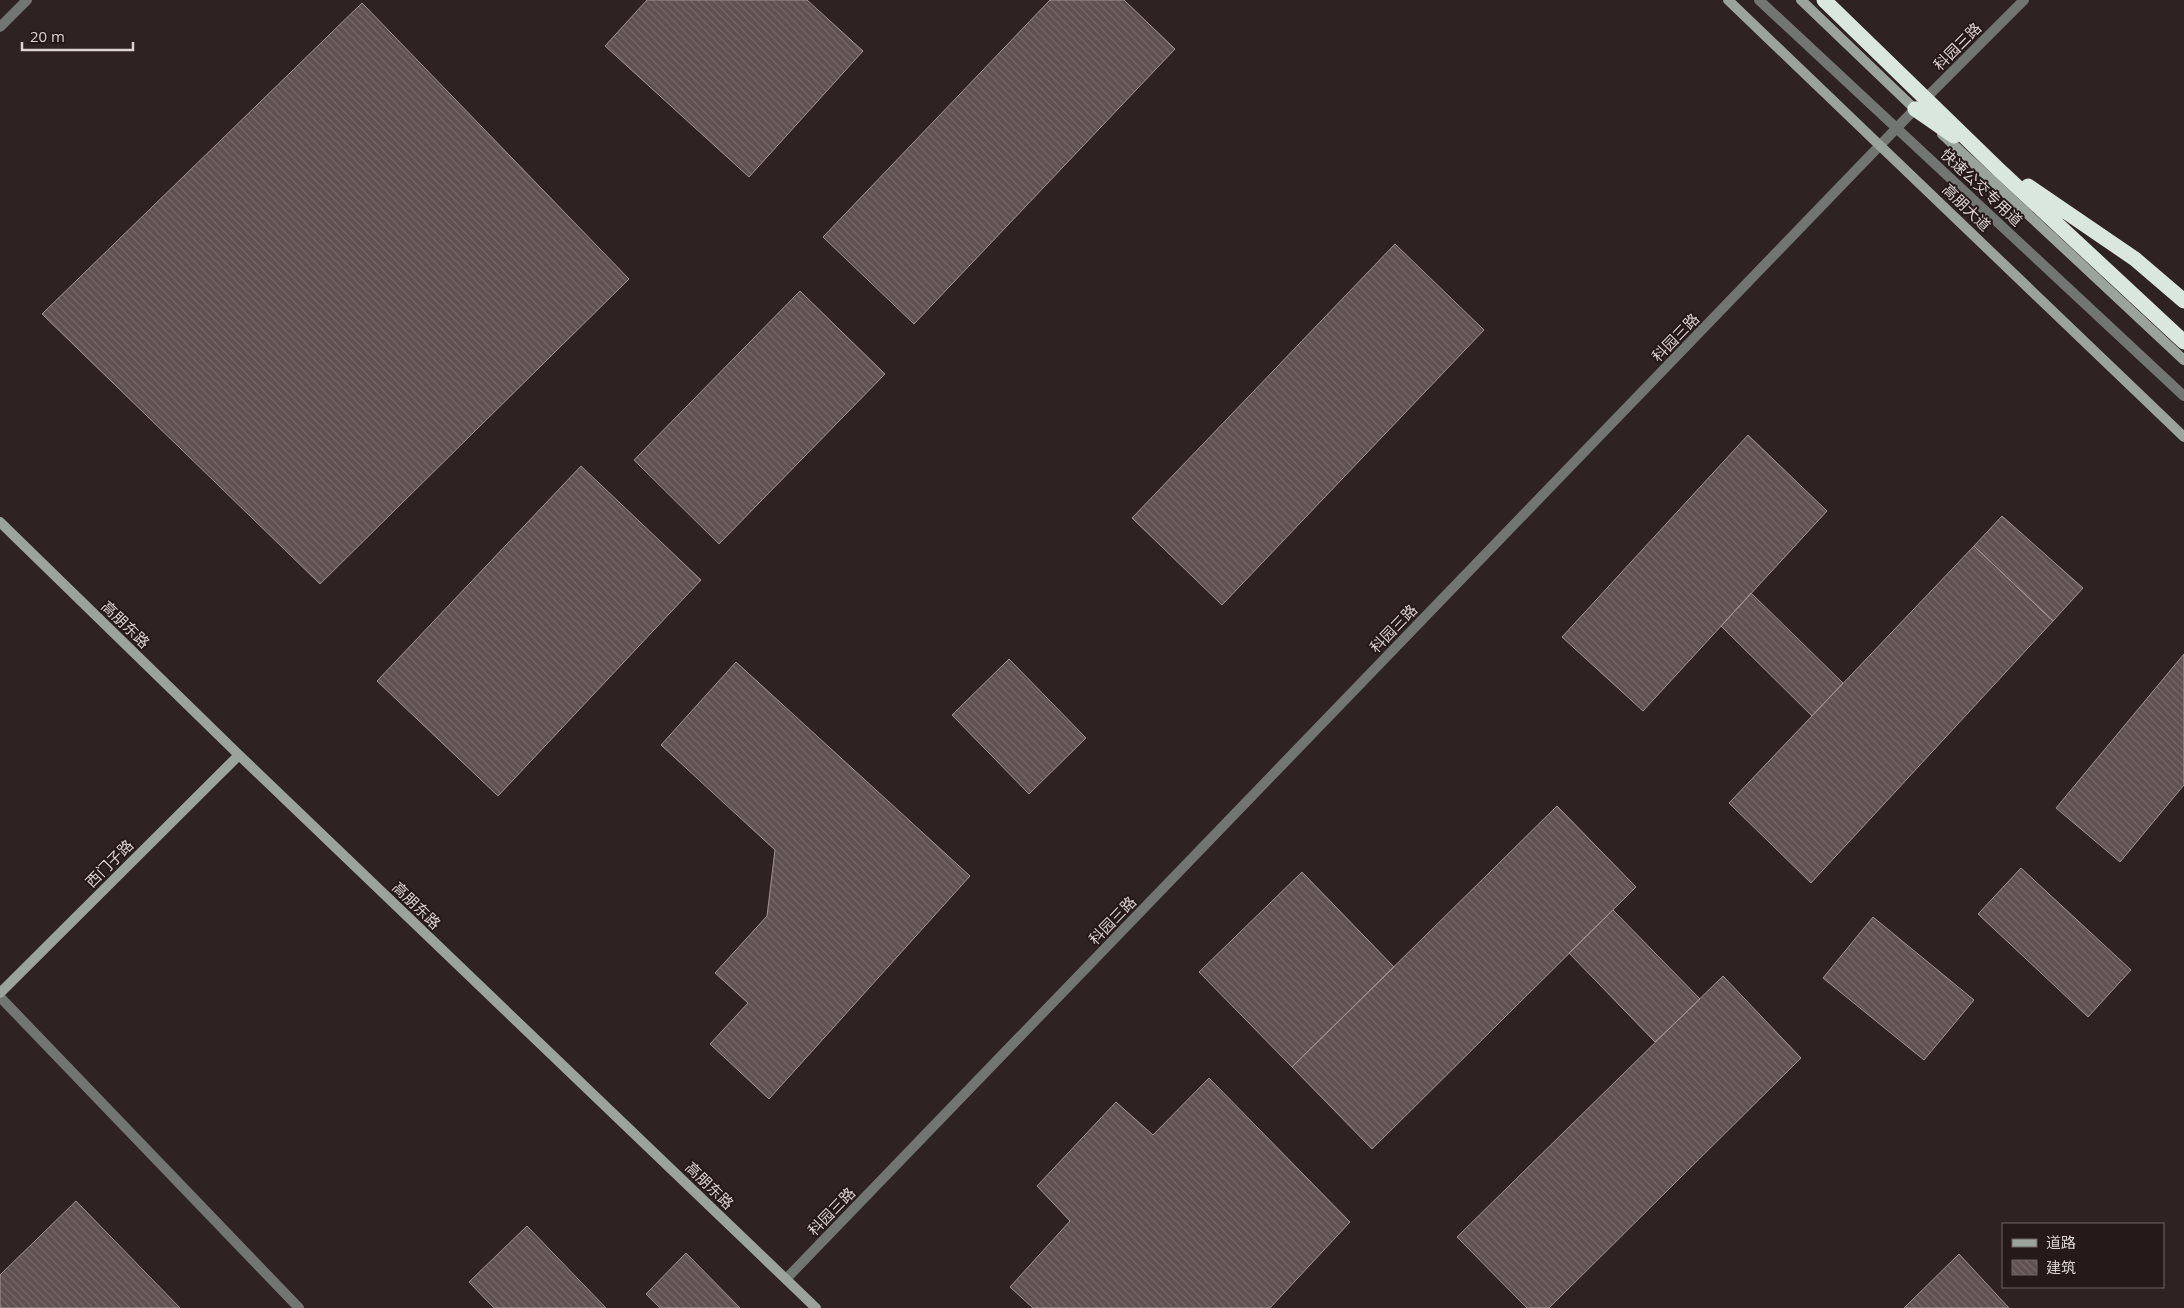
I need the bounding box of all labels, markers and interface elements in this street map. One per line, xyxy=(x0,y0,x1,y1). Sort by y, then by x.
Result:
street label: 科园三路 xyxy=(1929,18,1985,74)
scale bar xyxy=(22,20,134,52)
text: 20 m xyxy=(30,26,65,46)
street label: 快速公交专用道 xyxy=(1937,144,2027,230)
street label: 高朋大道 xyxy=(1938,179,1996,235)
street label: 科园三路 xyxy=(1647,308,1703,366)
street label: 高朋东路 xyxy=(97,596,155,652)
street label: 科园三路 xyxy=(1365,599,1421,657)
street label: 西门子路 xyxy=(81,835,137,891)
street label: 高朋东路 xyxy=(388,877,446,933)
street label: 科园三路 xyxy=(1084,891,1140,949)
street label: 高朋东路 xyxy=(681,1157,739,1213)
street label: 科园三路 xyxy=(803,1182,859,1240)
legend xyxy=(2002,1223,2164,1288)
text: 道路 xyxy=(2046,1232,2076,1252)
text: 建筑 xyxy=(2046,1257,2076,1277)

